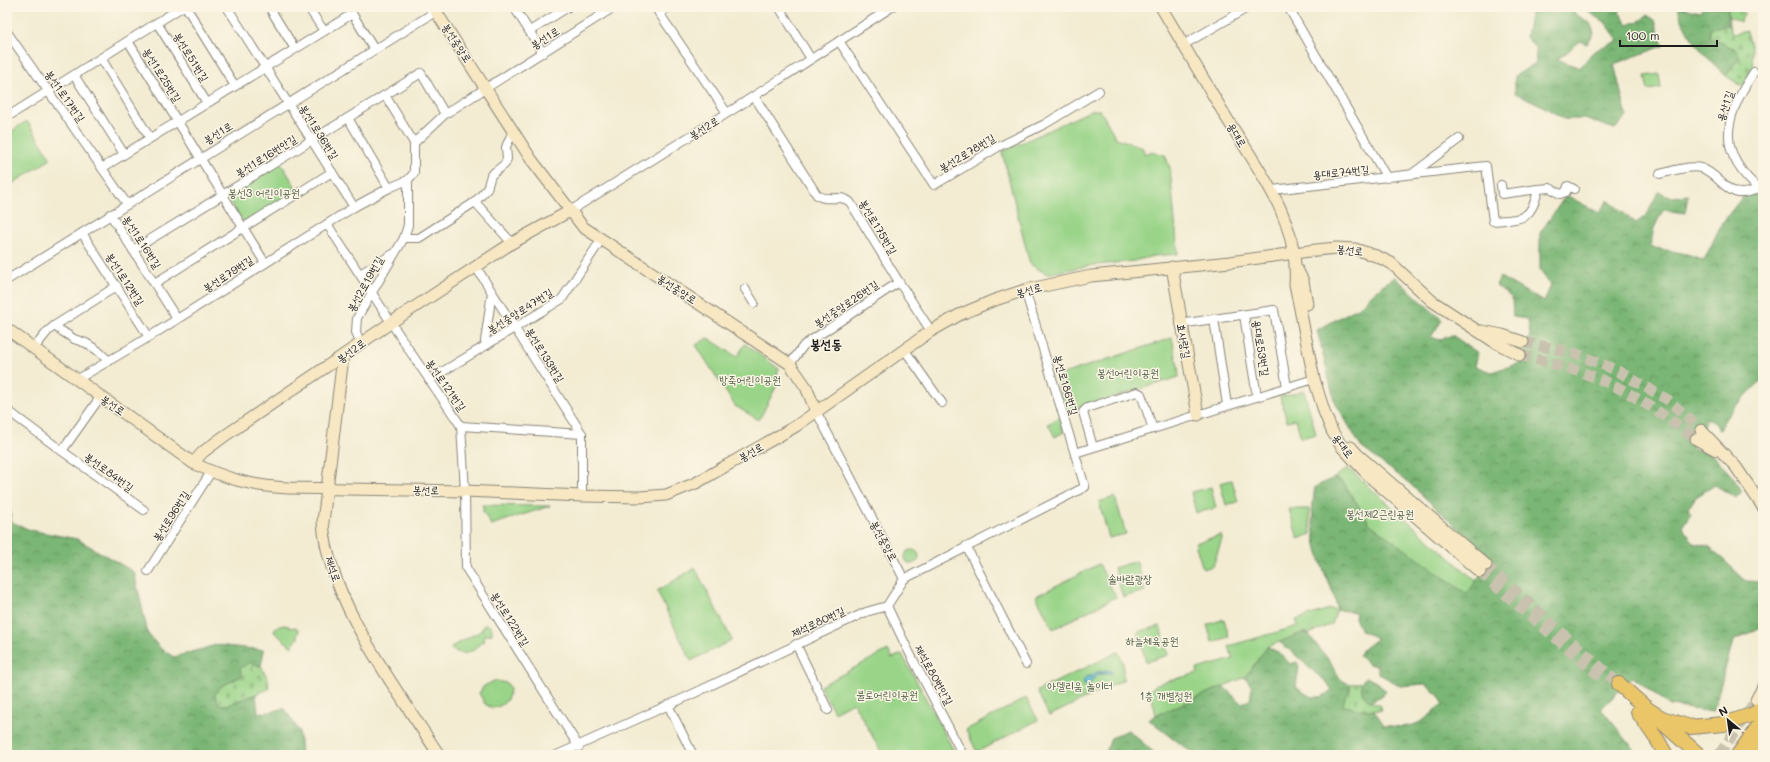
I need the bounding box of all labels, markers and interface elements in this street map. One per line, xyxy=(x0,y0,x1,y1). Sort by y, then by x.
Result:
street label: 봉선중앙로 xyxy=(439,20,476,65)
scale bar xyxy=(1620,22,1717,48)
street label: 봉선1로 xyxy=(527,23,562,52)
text: 100 m xyxy=(1626,27,1660,43)
street label: 봉선로51번길 xyxy=(170,29,213,84)
street label: 봉선1로25번길 xyxy=(140,45,185,105)
street label: 봉선1로17번길 xyxy=(42,67,89,125)
street label: 용산1길 xyxy=(1712,88,1737,123)
street label: 봉선1로36번길 xyxy=(297,101,342,162)
street label: 봉선2로 xyxy=(686,112,722,143)
street label: 봉선1로 xyxy=(200,118,235,147)
street label: 용대로 xyxy=(1224,119,1251,150)
street label: 봉선2로78번길 xyxy=(936,130,998,175)
street label: 봉선1로16번안길 xyxy=(232,131,299,180)
street label: 용대로74번길 xyxy=(1312,161,1370,182)
park label: 봉선3 어린이공원 xyxy=(228,185,300,200)
street label: 봉선로175번길 xyxy=(856,196,901,257)
street label: 봉선1로16번길 xyxy=(120,212,165,271)
street label: 봉선로 xyxy=(1336,241,1364,258)
street label: 봉선1로12번길 xyxy=(103,249,148,308)
street label: 봉선로79번길 xyxy=(200,252,256,295)
street label: 봉선2로19번길 xyxy=(343,253,386,314)
street label: 봉선중앙로 xyxy=(655,270,700,307)
street label: 봉선중앙로26번길 xyxy=(811,276,881,331)
street label: 봉선로 xyxy=(1014,279,1044,300)
street label: 봉선중앙로47번길 xyxy=(484,284,555,337)
street label: 용대로53번길 xyxy=(1250,319,1273,377)
street label: 효사랑길 xyxy=(1174,322,1195,360)
street label: 봉선로133번길 xyxy=(523,324,568,385)
street label: 봉선2로 xyxy=(333,335,368,366)
district label: 봉선동 xyxy=(810,335,842,352)
street label: 봉선로186번길 xyxy=(1051,353,1082,417)
street label: 봉선로121번길 xyxy=(423,356,470,414)
park label: 봉선어린이공원 xyxy=(1097,365,1159,380)
park label: 방죽어린이공원 xyxy=(719,372,781,387)
street label: 봉선로 xyxy=(98,391,129,418)
street label: 용대로 xyxy=(1329,431,1357,461)
street label: 봉선로 xyxy=(735,438,766,465)
street label: 봉선로84번길 xyxy=(82,449,137,495)
street label: 봉선로 xyxy=(413,482,440,497)
street label: 봉선로96번길 xyxy=(149,487,193,544)
park label: 봉선제2근린공원 xyxy=(1346,506,1414,521)
street label: 봉선중앙로 xyxy=(867,518,902,564)
street label: 제석로 xyxy=(322,554,345,584)
park label: 솔바람광장 xyxy=(1108,571,1152,586)
street label: 봉선로122번길 xyxy=(488,589,533,649)
street label: 제석로80번길 xyxy=(788,602,847,641)
park label: 하늘체육공원 xyxy=(1125,633,1179,648)
street label: 제석로80번안길 xyxy=(912,642,957,708)
park label: 아델리움 놀이터 xyxy=(1047,678,1113,693)
park label: 불로어린이공원 xyxy=(856,687,918,702)
park label: 1층 개별정원 xyxy=(1140,688,1192,703)
north arrow xyxy=(1708,700,1748,740)
text: N xyxy=(1716,702,1730,719)

